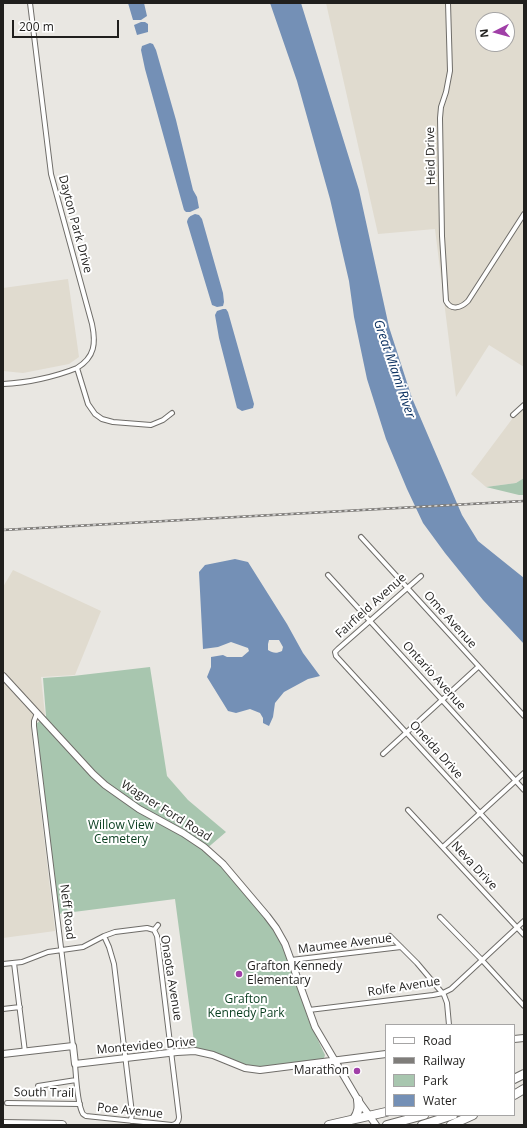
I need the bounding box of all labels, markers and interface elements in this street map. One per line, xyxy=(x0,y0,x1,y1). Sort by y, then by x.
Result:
scale bar xyxy=(14,12,121,38)
north arrow xyxy=(475,12,515,52)
text: 200 m xyxy=(19,18,54,35)
text: N xyxy=(476,28,491,38)
street label: Heid Drive xyxy=(423,127,439,185)
street label: Dayton Park Drive xyxy=(55,173,95,275)
water label: Great Miami River xyxy=(370,318,418,420)
street label: Fairfield Avenue xyxy=(333,571,409,641)
street label: Ome Avenue xyxy=(421,588,479,652)
street label: Ontario Avenue xyxy=(399,639,469,713)
street label: Oneida Drive xyxy=(406,718,466,782)
street label: Wagner Ford Road xyxy=(118,777,214,845)
park label: Willow View Cemetery xyxy=(88,819,154,847)
street label: Neva Drive xyxy=(448,839,500,893)
street label: Neff Road xyxy=(56,884,78,940)
street label: Maumee Avenue xyxy=(297,931,393,957)
street label: Onaota Avenue xyxy=(157,934,185,1022)
place label: Grafton Kennedy Elementary xyxy=(247,960,342,988)
marker: Grafton Kennedy Elementary xyxy=(234,969,244,979)
street label: Rolfe Avenue xyxy=(367,974,441,1000)
park label: Grafton Kennedy Park xyxy=(207,993,285,1021)
legend xyxy=(385,1024,515,1116)
text: Road xyxy=(423,1032,452,1049)
street label: Montevideo Drive xyxy=(96,1035,196,1057)
text: Railway xyxy=(423,1052,465,1069)
place label: Marathon xyxy=(294,1064,349,1078)
marker: Marathon xyxy=(352,1066,362,1076)
text: Park xyxy=(423,1072,448,1089)
street label: South Trail xyxy=(14,1085,74,1101)
text: Water xyxy=(423,1092,457,1109)
street label: Poe Avenue xyxy=(96,1100,164,1122)

